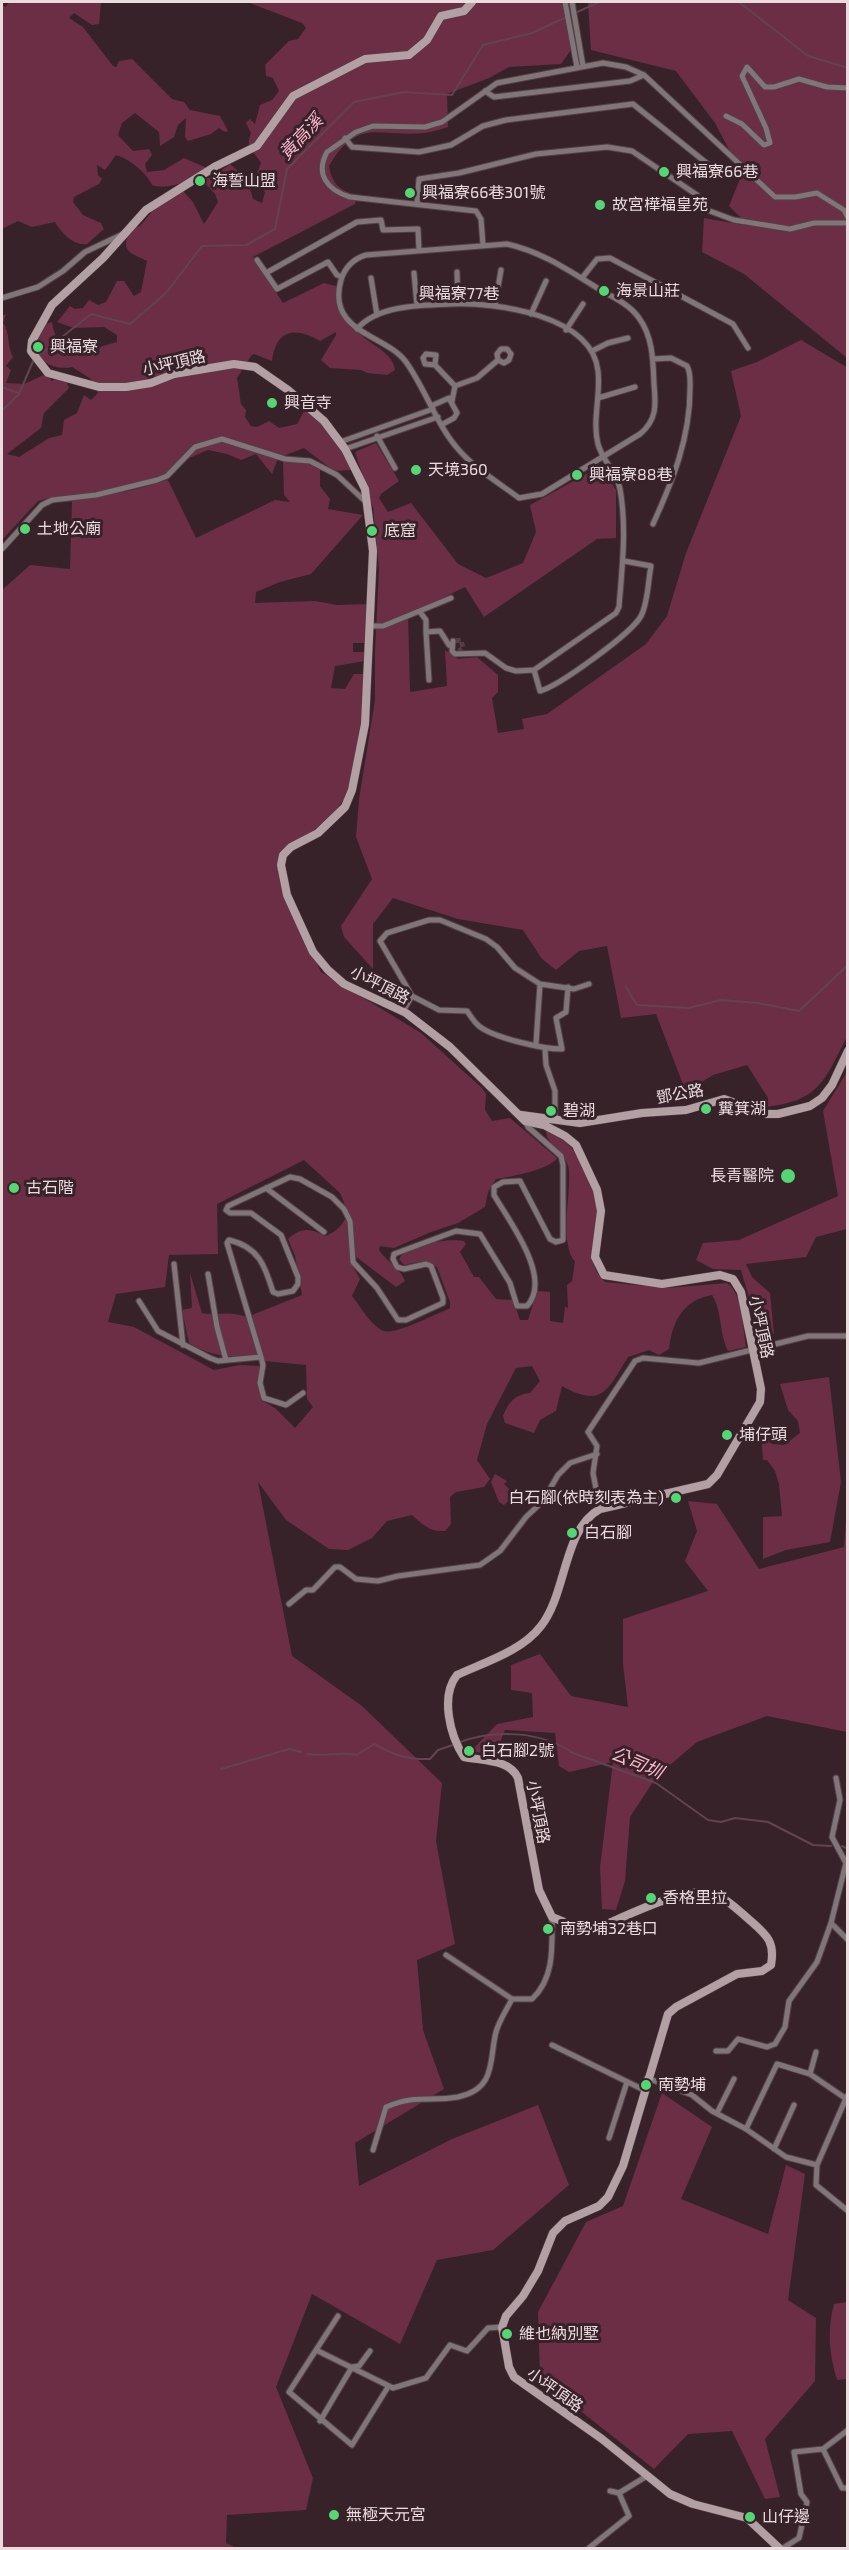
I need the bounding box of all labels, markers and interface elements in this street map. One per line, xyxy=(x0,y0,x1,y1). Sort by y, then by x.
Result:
water label: 黃高溪 xyxy=(275,110,327,164)
place label: 興福寮66巷 xyxy=(676,162,758,182)
marker: 興福寮66巷 xyxy=(657,165,671,179)
place label: 海誓山盟 xyxy=(212,171,276,191)
marker: 海誓山盟 xyxy=(193,174,207,188)
place label: 興福寮66巷301號 xyxy=(422,183,545,203)
marker: 興福寮66巷301號 xyxy=(403,186,417,200)
place label: 故宮樺福皇苑 xyxy=(612,195,708,215)
marker: 故宮樺福皇苑 xyxy=(593,198,607,212)
place label: 海景山莊 xyxy=(616,281,680,301)
street label: 興福寮77巷 xyxy=(419,284,499,304)
marker: 海景山莊 xyxy=(597,284,611,298)
place label: 興福寮 xyxy=(50,337,98,357)
marker: 興福寮 xyxy=(31,340,45,354)
street label: 小坪頂路 xyxy=(141,346,207,380)
place label: 興音寺 xyxy=(284,393,332,413)
marker: 興音寺 xyxy=(265,396,279,410)
place label: 天境360 xyxy=(428,460,488,480)
marker: 天境360 xyxy=(409,463,423,477)
place label: 興福寮88巷 xyxy=(589,465,672,485)
marker: 興福寮88巷 xyxy=(570,468,584,482)
place label: 土地公廟 xyxy=(37,519,101,539)
place label: 底窟 xyxy=(384,521,416,541)
marker: 土地公廟 xyxy=(18,522,32,536)
marker: 底窟 xyxy=(365,524,379,538)
street label: 小坪頂路 xyxy=(347,962,413,1008)
street label: 鄧公路 xyxy=(655,1080,705,1108)
place label: 糞箕湖 xyxy=(718,1099,766,1119)
place label: 碧湖 xyxy=(563,1101,595,1121)
marker: 糞箕湖 xyxy=(699,1102,713,1116)
marker: 碧湖 xyxy=(544,1104,558,1118)
place label: 長青醫院 xyxy=(710,1166,774,1186)
marker: 長青醫院 xyxy=(779,1167,797,1185)
place label: 古石階 xyxy=(26,1178,74,1198)
marker: 古石階 xyxy=(7,1181,21,1195)
street label: 小坪頂路 xyxy=(745,1294,777,1360)
place label: 埔仔頭 xyxy=(739,1425,787,1445)
marker: 埔仔頭 xyxy=(720,1428,734,1442)
place label: 白石腳(依時刻表為主) xyxy=(509,1488,664,1508)
marker: 白石腳(依時刻表為主) xyxy=(669,1491,683,1505)
place label: 白石腳 xyxy=(584,1523,632,1543)
marker: 白石腳 xyxy=(565,1526,579,1540)
place label: 白石腳2號 xyxy=(481,1741,554,1761)
water label: 公司圳 xyxy=(608,1743,666,1783)
marker: 白石腳2號 xyxy=(462,1744,476,1758)
street label: 小坪頂路 xyxy=(522,1779,554,1845)
place label: 香格里拉 xyxy=(663,1888,727,1908)
marker: 香格里拉 xyxy=(644,1891,658,1905)
place label: 南勢埔32巷口 xyxy=(560,1919,658,1939)
marker: 南勢埔32巷口 xyxy=(541,1922,555,1936)
place label: 南勢埔 xyxy=(658,2075,706,2095)
marker: 南勢埔 xyxy=(639,2078,653,2092)
place label: 維也納別墅 xyxy=(519,2324,599,2344)
marker: 維也納別墅 xyxy=(500,2327,514,2341)
street label: 小坪頂路 xyxy=(523,2364,587,2416)
place label: 無極天元宮 xyxy=(346,2505,426,2525)
place label: 山仔邊 xyxy=(762,2507,810,2527)
marker: 無極天元宮 xyxy=(327,2508,341,2522)
marker: 山仔邊 xyxy=(743,2510,757,2524)

